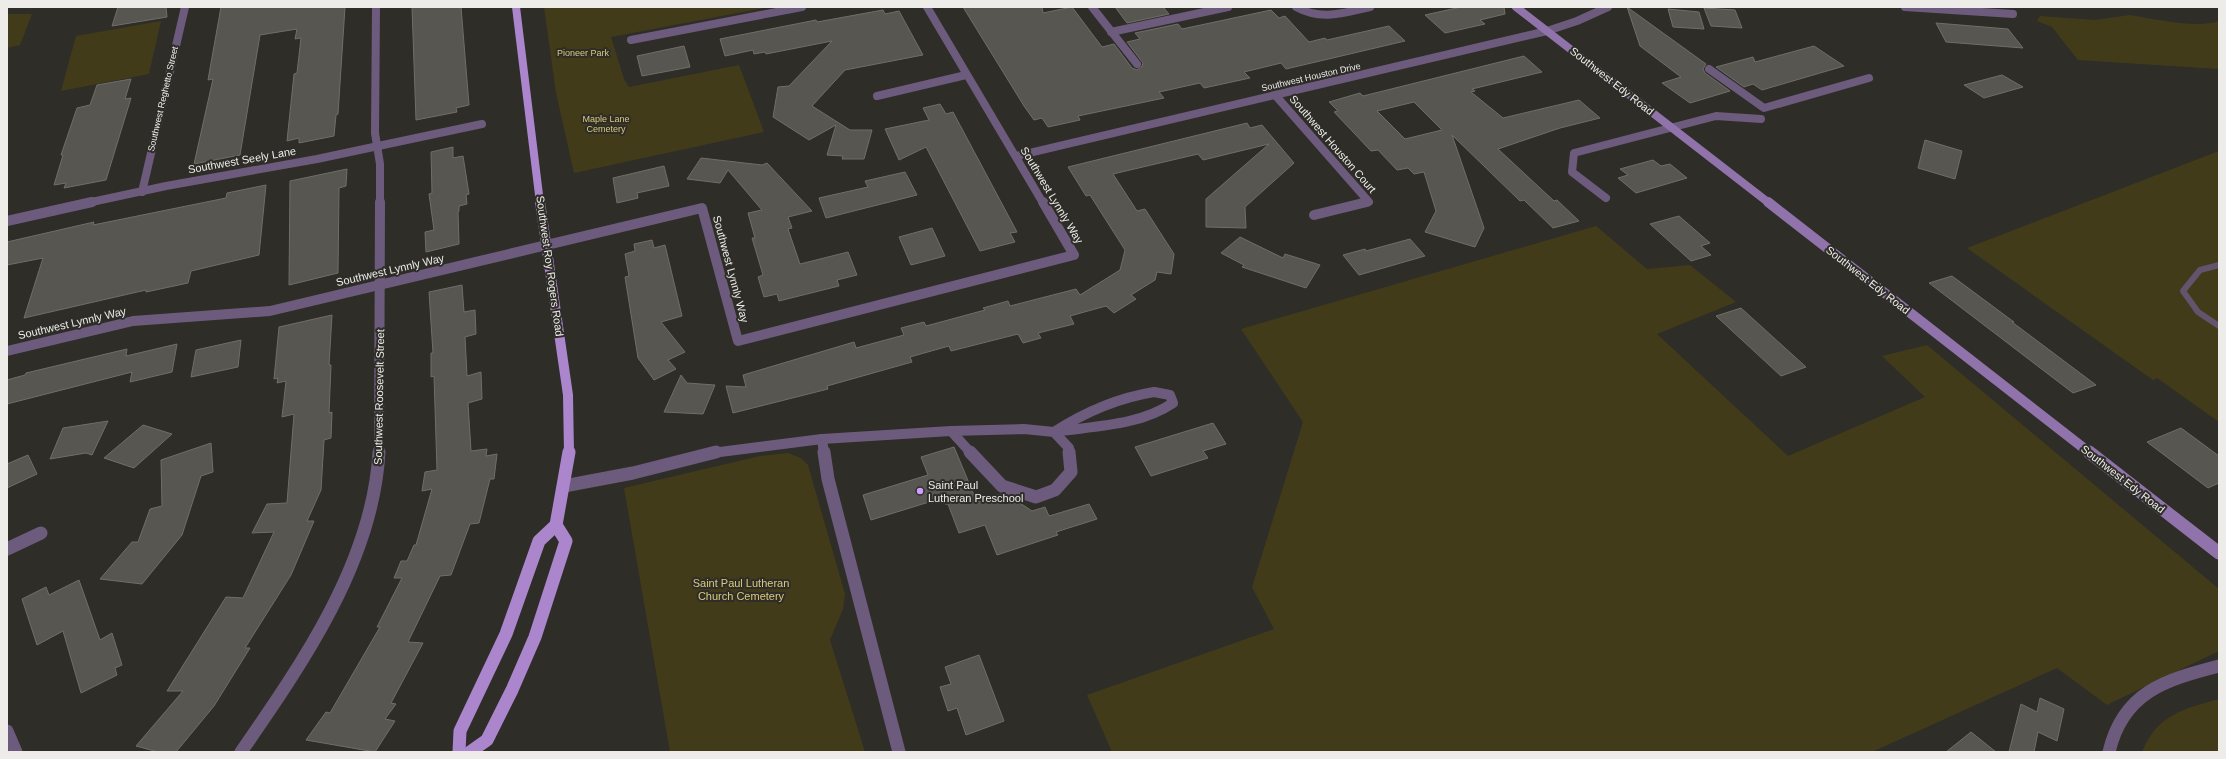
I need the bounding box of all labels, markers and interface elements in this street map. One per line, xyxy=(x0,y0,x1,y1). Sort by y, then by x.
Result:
street label: Southwest Reghetto Street xyxy=(146,45,180,153)
street label: Southwest Edy Road xyxy=(1568,45,1656,117)
park label: Pioneer Park xyxy=(557,48,610,58)
street label: Southwest Houston Drive xyxy=(1260,61,1362,93)
street label: Southwest Houston Court xyxy=(1287,93,1379,195)
park label: Maple Lane Cemetery xyxy=(582,114,630,134)
street label: Southwest Seely Lane xyxy=(187,145,297,175)
street label: Southwest Lynnly Way xyxy=(1018,145,1086,246)
street label: Southwest Roy Rogers Road xyxy=(534,195,566,337)
street label: Southwest Lynnly Way xyxy=(711,214,751,324)
street label: Southwest Edy Road xyxy=(1824,244,1912,316)
street label: Southwest Lynnly Way xyxy=(335,252,446,288)
street label: Southwest Lynnly Way xyxy=(17,305,128,341)
street label: Southwest Roosevelt Street xyxy=(372,329,386,465)
street label: Southwest Edy Road xyxy=(2079,443,2167,515)
place label: Saint Paul Lutheran Preschool xyxy=(928,479,1023,504)
marker: Saint Paul Lutheran Preschool xyxy=(915,486,925,496)
park label: Saint Paul Lutheran Church Cemetery xyxy=(693,577,789,602)

